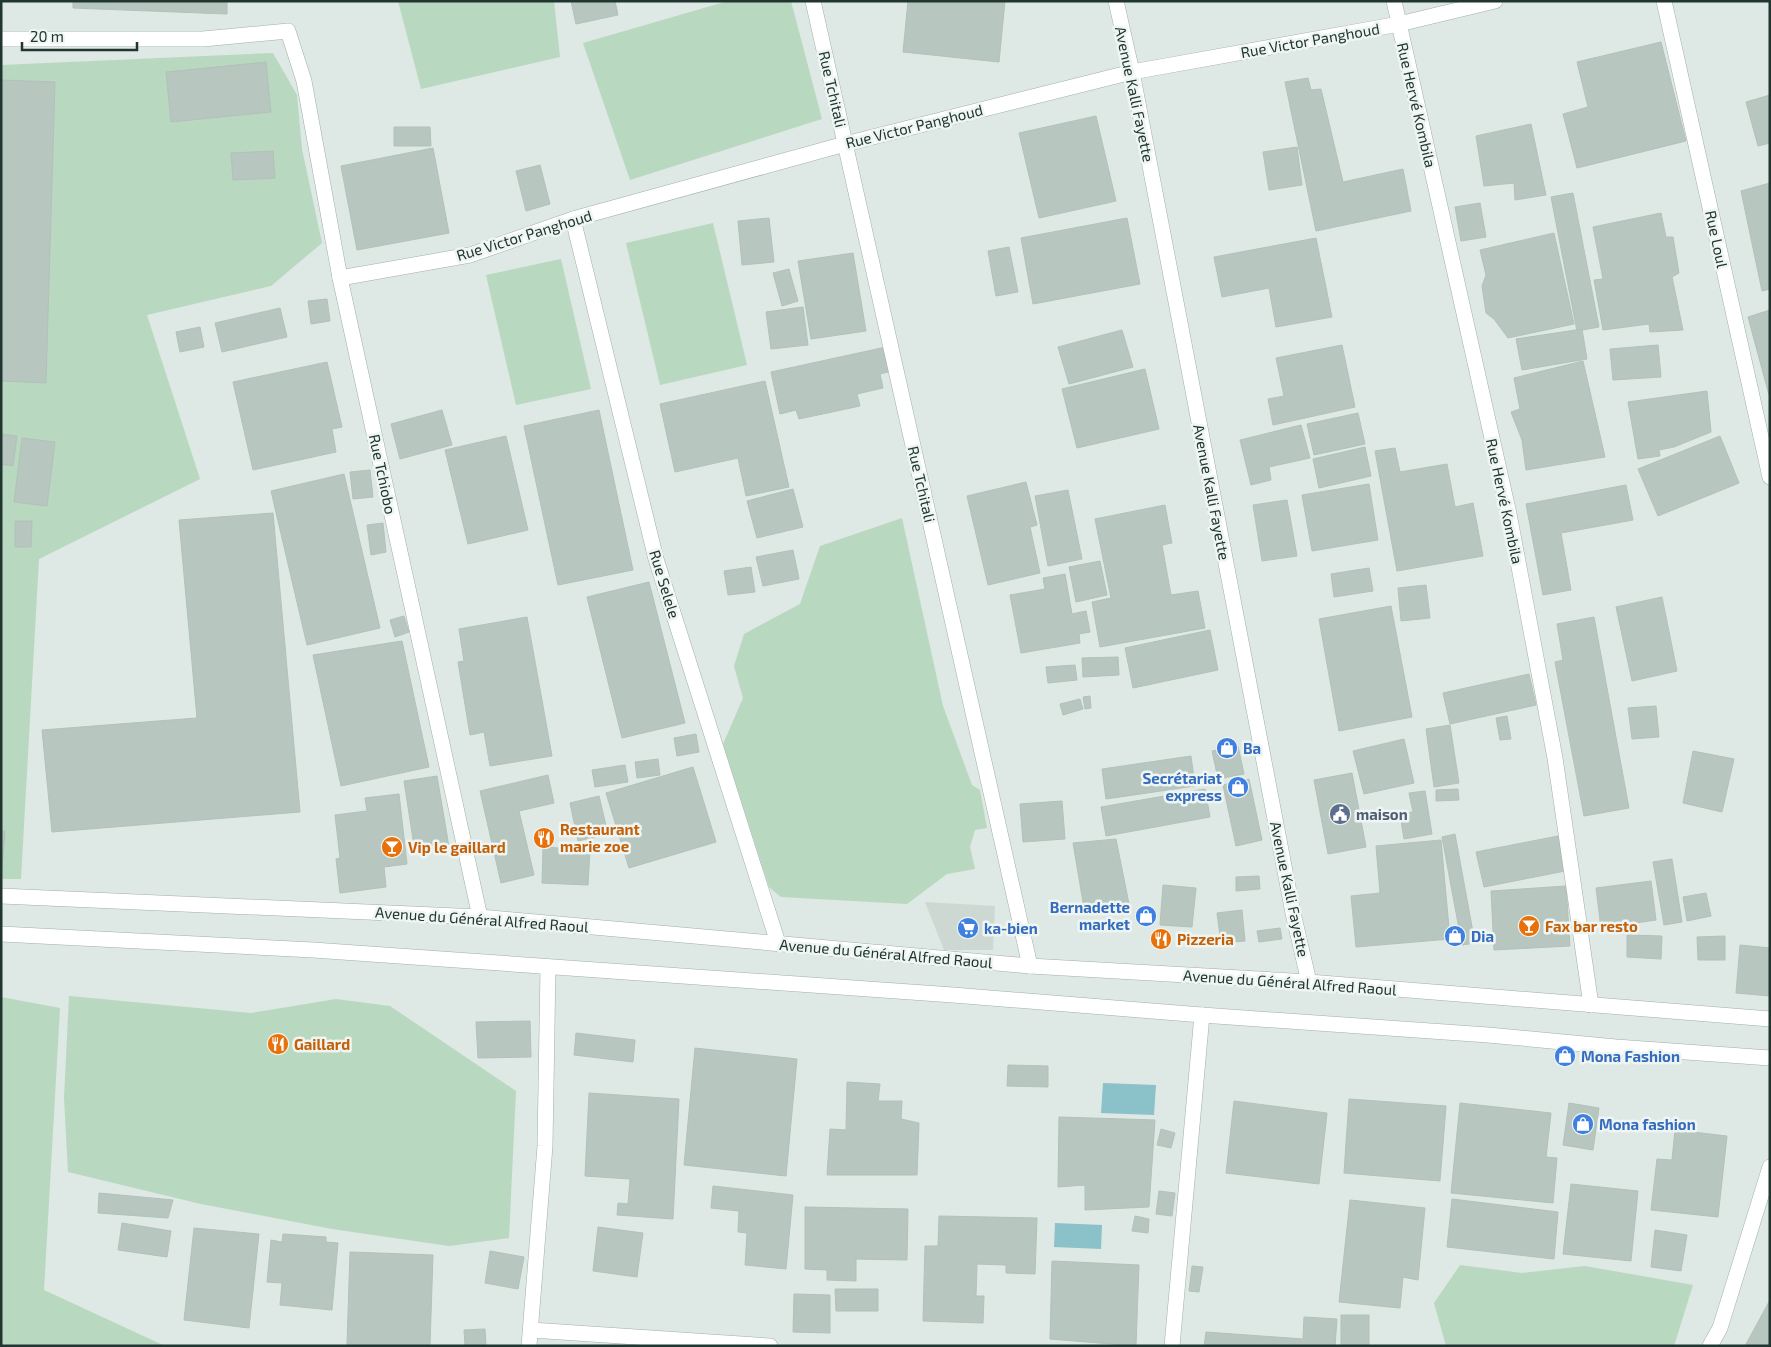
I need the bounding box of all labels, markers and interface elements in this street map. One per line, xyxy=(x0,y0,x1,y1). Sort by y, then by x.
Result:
street label: Rue Victor Panghoud xyxy=(1239,19,1381,61)
scale bar xyxy=(22,20,138,52)
street label: Avenue Kalli Fayette xyxy=(1112,25,1158,163)
text: 20 m xyxy=(30,27,64,45)
street label: Rue Hervé Kombila xyxy=(1394,41,1440,169)
street label: Rue Tchitali xyxy=(815,49,851,129)
street label: Rue Victor Panghoud xyxy=(844,100,984,152)
street label: Rue Victor Panghoud xyxy=(454,206,594,264)
street label: Rue Loul xyxy=(1702,209,1732,270)
street label: Avenue Kalli Fayette xyxy=(1190,423,1234,561)
street label: Rue Tchiobo xyxy=(366,432,400,516)
street label: Rue Hervé Kombila xyxy=(1483,437,1527,565)
street label: Rue Tchitali xyxy=(904,444,940,524)
street label: Rue Selele xyxy=(646,548,684,620)
shop icon: Ba xyxy=(1215,736,1239,760)
place label: Ba xyxy=(1243,739,1261,757)
place label: Secrétariat express xyxy=(1142,769,1222,804)
shop icon: Secrétariat express xyxy=(1226,775,1250,799)
public building icon: maison xyxy=(1328,802,1352,826)
place label: maison xyxy=(1356,805,1408,823)
place label: Restaurant marie zoe xyxy=(560,820,640,855)
street label: Avenue Kalli Fayette xyxy=(1267,820,1313,958)
restaurant icon: Restaurant marie zoe xyxy=(532,826,556,850)
bar icon: Vip le gaillard xyxy=(380,835,404,859)
place label: Vip le gaillard xyxy=(408,838,506,856)
place label: Bernadette market xyxy=(1050,898,1130,933)
street label: Avenue du Général Alfred Raoul xyxy=(375,903,590,935)
shop icon: Bernadette market xyxy=(1134,904,1158,928)
bar icon: Fax bar resto xyxy=(1517,914,1541,938)
supermarket icon: ka-bien xyxy=(956,916,980,940)
place label: Fax bar resto xyxy=(1545,917,1638,935)
place label: ka-bien xyxy=(984,919,1038,937)
shop icon: Dia xyxy=(1443,924,1467,948)
restaurant icon: Pizzeria xyxy=(1149,927,1173,951)
place label: Dia xyxy=(1471,927,1494,945)
place label: Pizzeria xyxy=(1177,930,1234,948)
street label: Avenue du Général Alfred Raoul xyxy=(779,935,994,971)
street label: Avenue du Général Alfred Raoul xyxy=(1183,966,1398,998)
restaurant icon: Gaillard xyxy=(266,1032,290,1056)
place label: Gaillard xyxy=(294,1035,350,1053)
shop icon: Mona Fashion xyxy=(1553,1044,1577,1068)
place label: Mona Fashion xyxy=(1581,1047,1680,1065)
shop icon: Mona fashion xyxy=(1571,1112,1595,1136)
place label: Mona fashion xyxy=(1599,1115,1696,1133)

